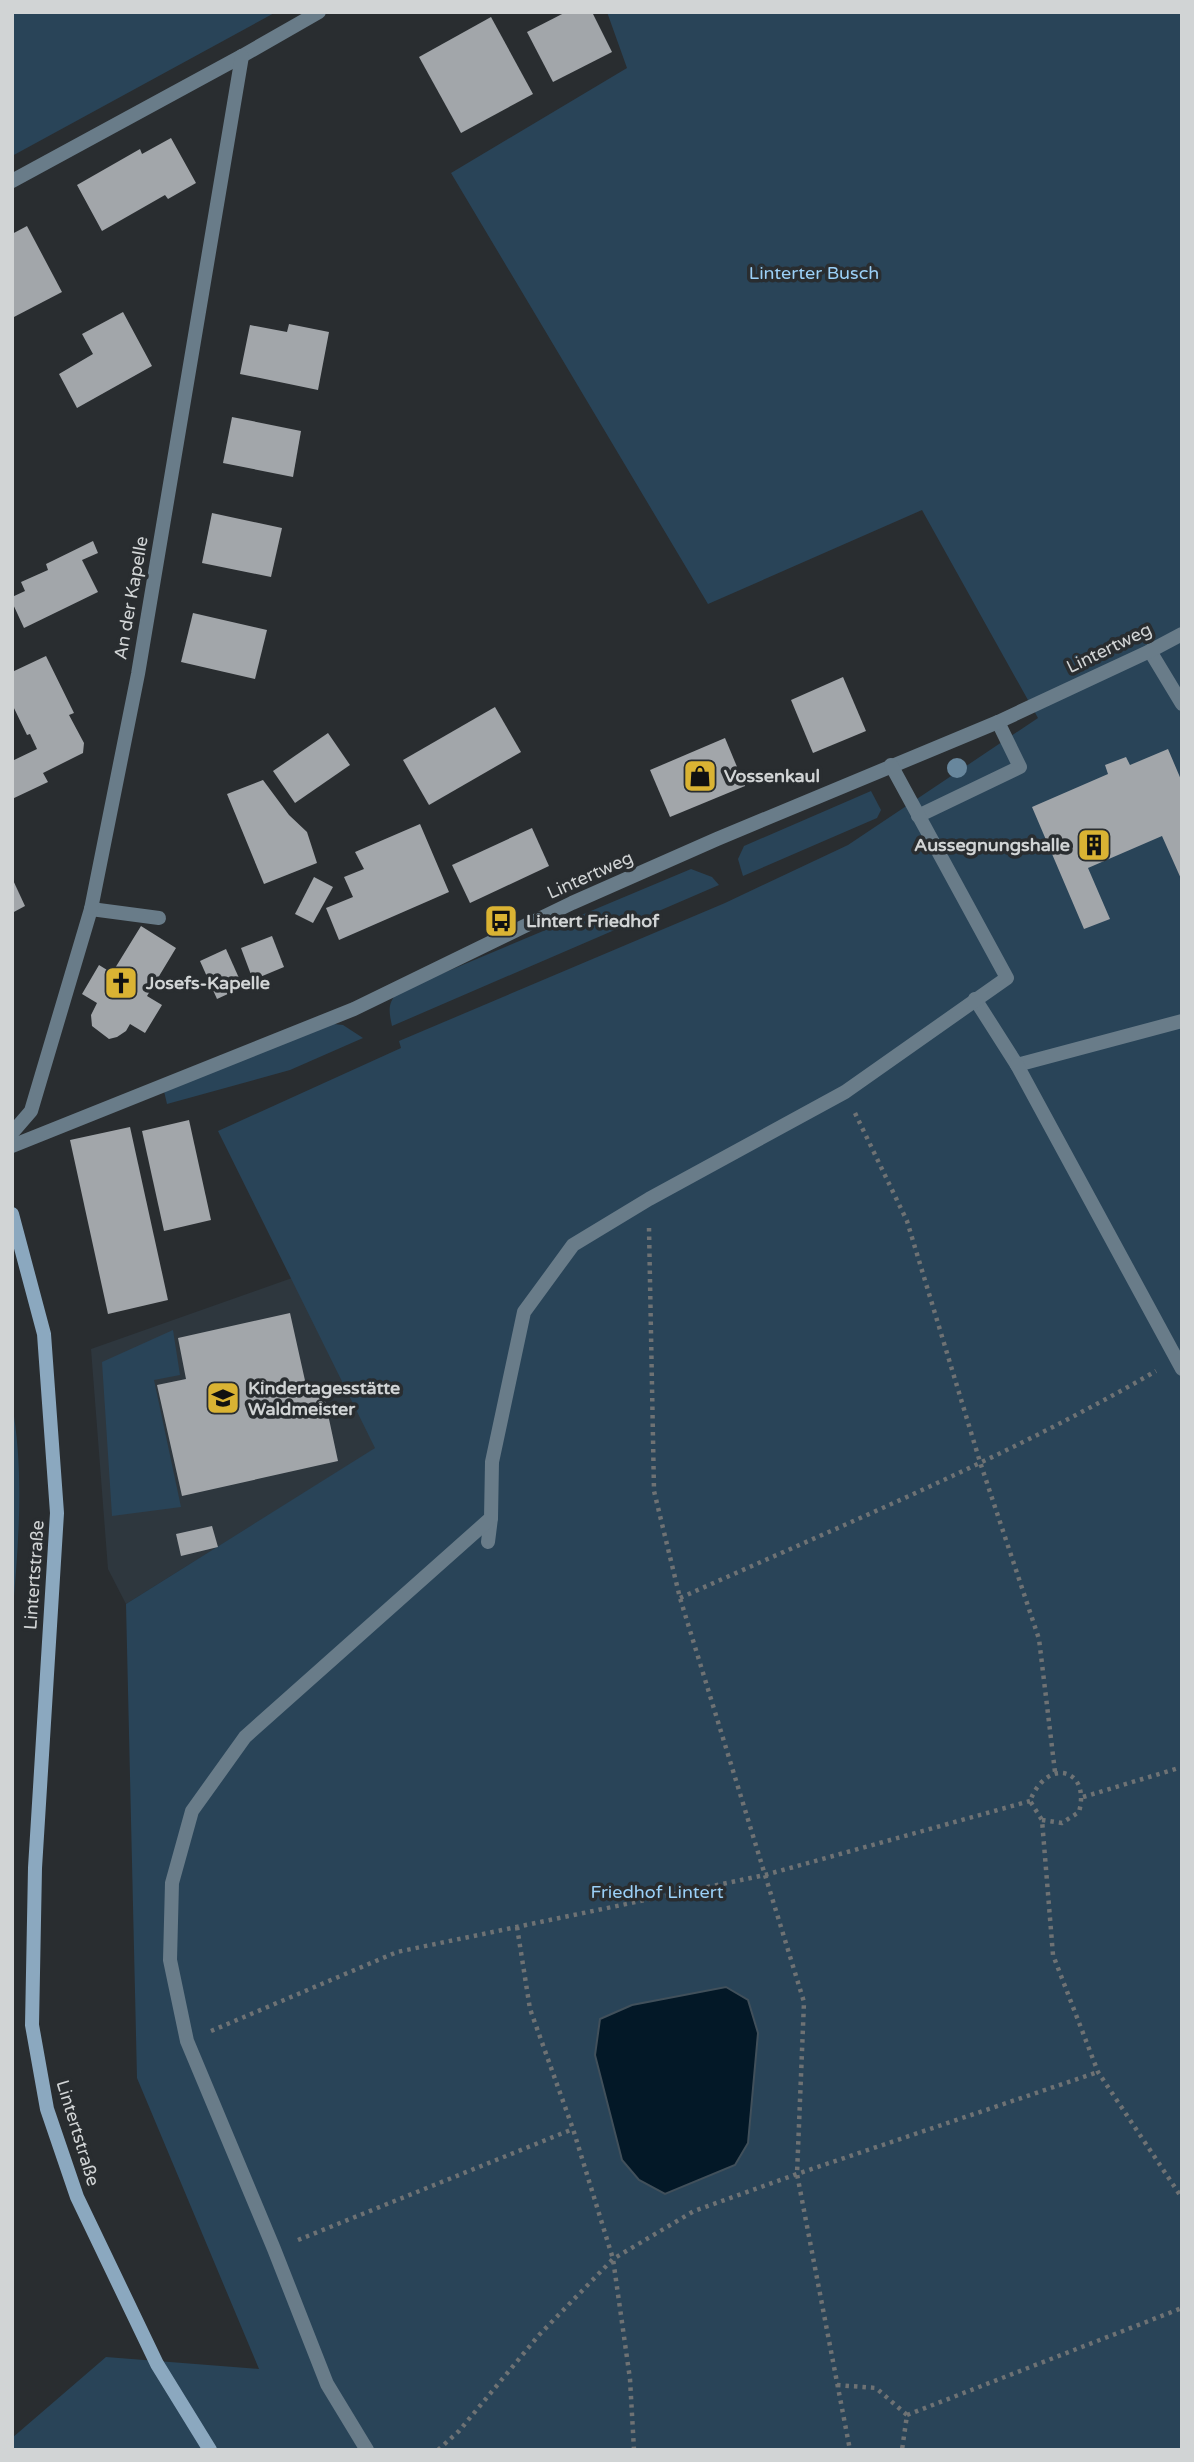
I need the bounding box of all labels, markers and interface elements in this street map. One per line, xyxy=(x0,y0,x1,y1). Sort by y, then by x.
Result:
park label: Linterter Busch xyxy=(749,262,879,284)
street label: An der Kapelle xyxy=(109,535,153,661)
street label: Lintertweg xyxy=(1063,618,1155,678)
shop icon: Vossenkaul xyxy=(681,757,719,795)
place label: Vossenkaul xyxy=(724,765,820,787)
building icon: Aussegnungshalle xyxy=(1075,826,1113,864)
place label: Aussegnungshalle xyxy=(914,834,1070,856)
street label: Lintertweg xyxy=(544,846,636,904)
bus stop icon: Lintert Friedhof xyxy=(482,902,520,940)
place label: Lintert Friedhof xyxy=(526,910,660,932)
church icon: Josefs-Kapelle xyxy=(102,964,140,1002)
place label: Josefs-Kapelle xyxy=(145,972,270,994)
place label: Kindertagesstätte Waldmeister xyxy=(248,1377,400,1420)
school or university icon: Kindertagesstätte Waldmeister xyxy=(204,1379,242,1417)
street label: Lintertstraße xyxy=(19,1519,49,1631)
park label: Friedhof Lintert xyxy=(590,1881,724,1903)
street label: Lintertstraße xyxy=(51,2077,105,2189)

